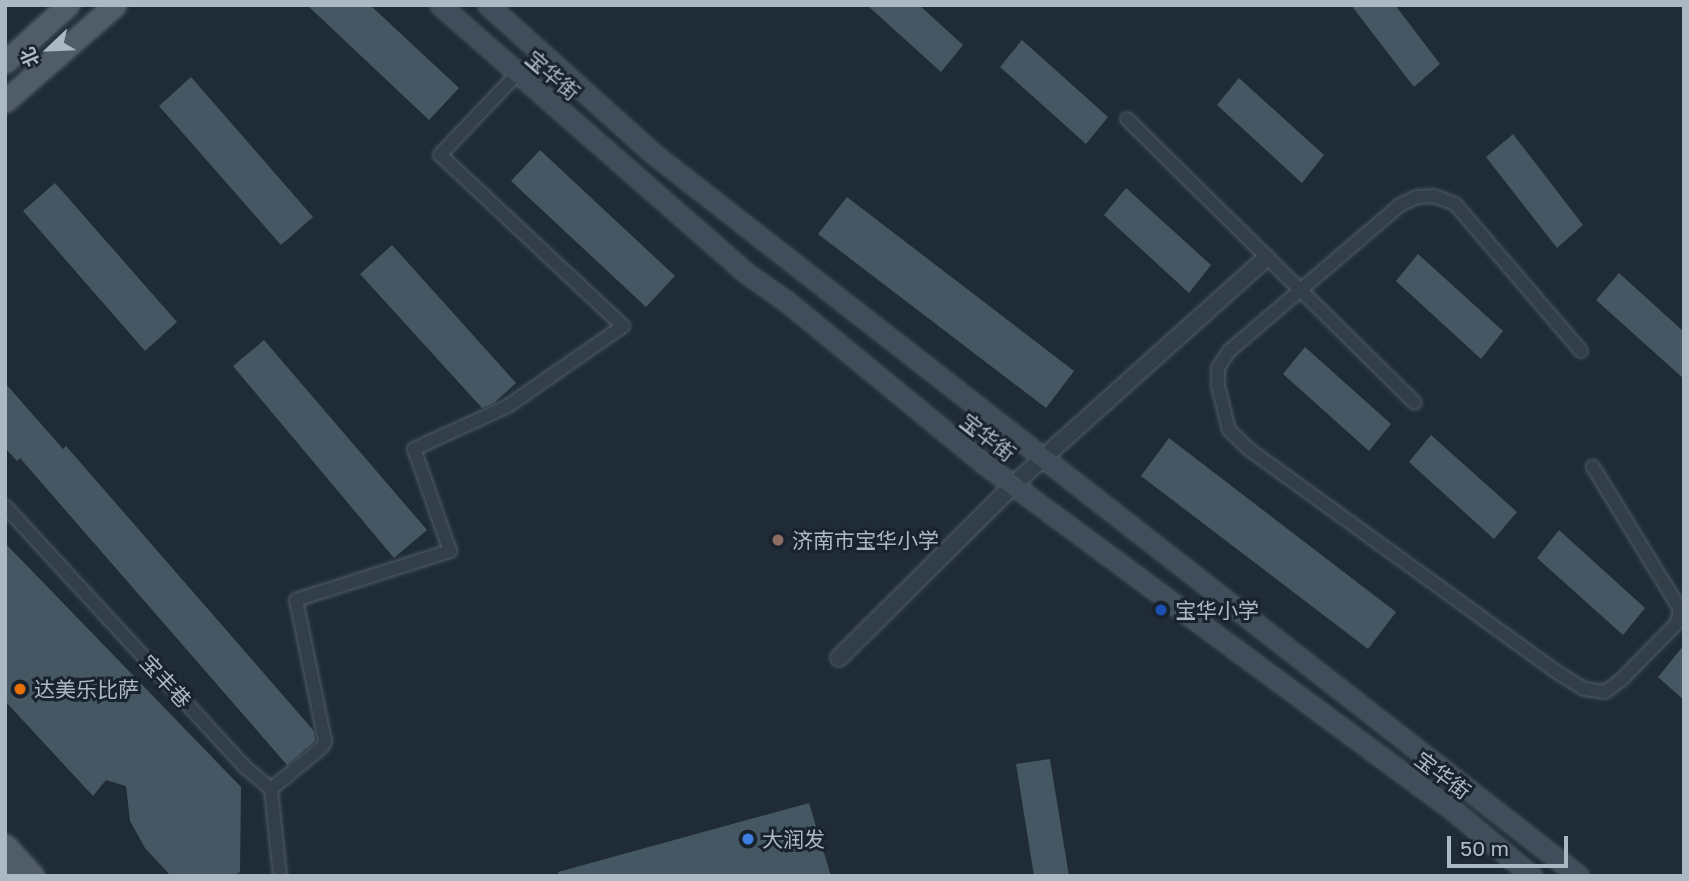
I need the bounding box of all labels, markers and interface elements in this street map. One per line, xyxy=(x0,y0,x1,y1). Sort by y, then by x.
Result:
north arrow xyxy=(14,14,84,84)
text: 北 xyxy=(15,44,44,71)
street label: 宝华街 xyxy=(521,45,585,105)
street label: 宝华街 xyxy=(955,408,1021,466)
place label: 济南市宝华小学 xyxy=(792,527,939,553)
marker: 济南市宝华小学 xyxy=(770,532,786,548)
place label: 宝华小学 xyxy=(1175,597,1259,623)
marker: 宝华小学 xyxy=(1153,602,1169,618)
street label: 宝丰巷 xyxy=(135,649,197,713)
place label: 达美乐比萨 xyxy=(34,676,139,702)
marker: 达美乐比萨 xyxy=(12,681,28,697)
street label: 宝华街 xyxy=(1410,746,1476,804)
scale bar xyxy=(1451,822,1572,866)
place label: 大润发 xyxy=(762,826,825,852)
marker: 大润发 xyxy=(740,831,756,847)
text: 50 m xyxy=(1460,835,1509,861)

